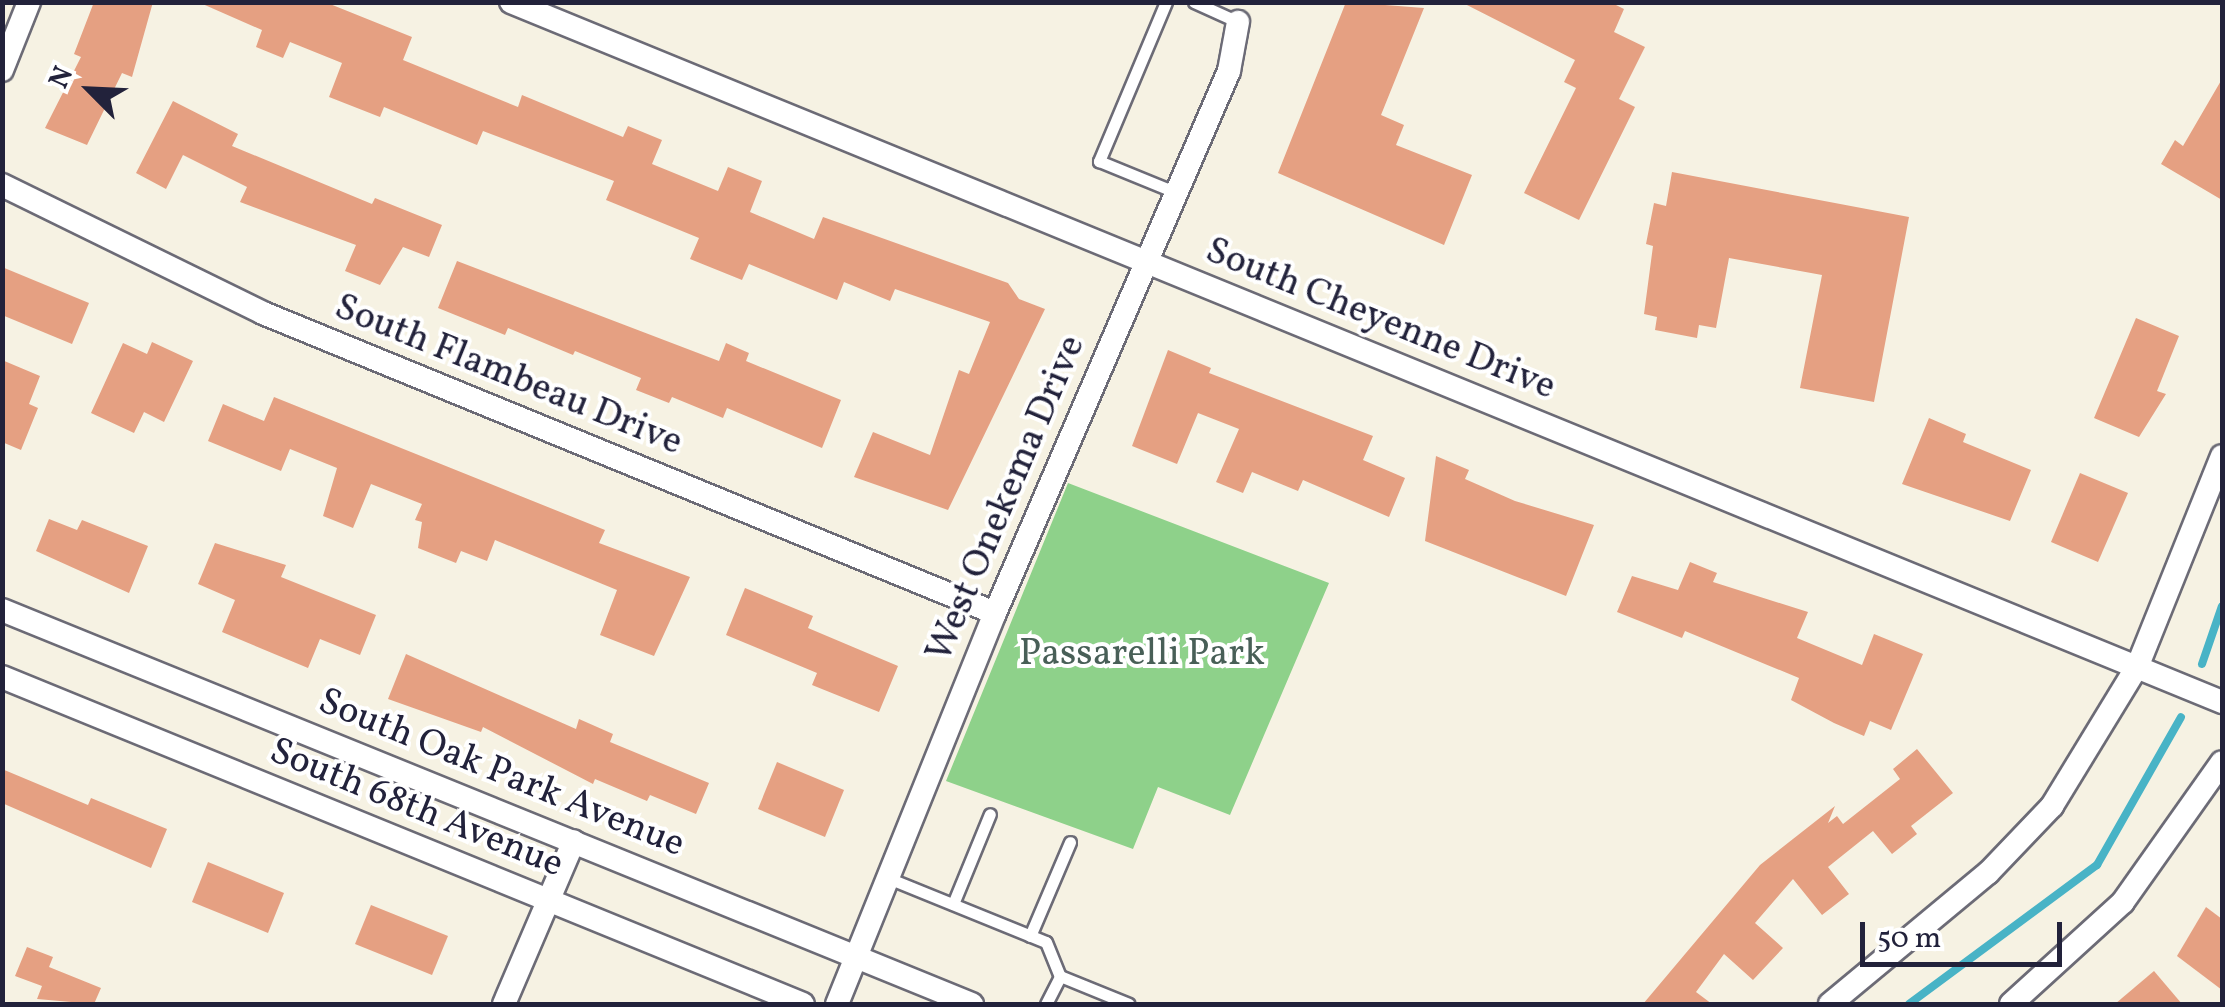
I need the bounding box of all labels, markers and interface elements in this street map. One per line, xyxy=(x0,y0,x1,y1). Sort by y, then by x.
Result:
north arrow xyxy=(40,40,140,140)
text: N xyxy=(40,60,84,95)
street label: South Cheyenne Drive xyxy=(1198,229,1562,411)
street label: South Flambeau Drive xyxy=(327,285,689,467)
street label: West Onekema Drive xyxy=(918,329,1096,669)
park label: Passarelli Park xyxy=(1019,632,1265,678)
street label: South Oak Park Avenue xyxy=(311,680,691,868)
street label: South 68th Avenue xyxy=(263,729,569,889)
scale bar xyxy=(1865,902,2068,964)
text: 50 m xyxy=(1877,918,1941,960)

